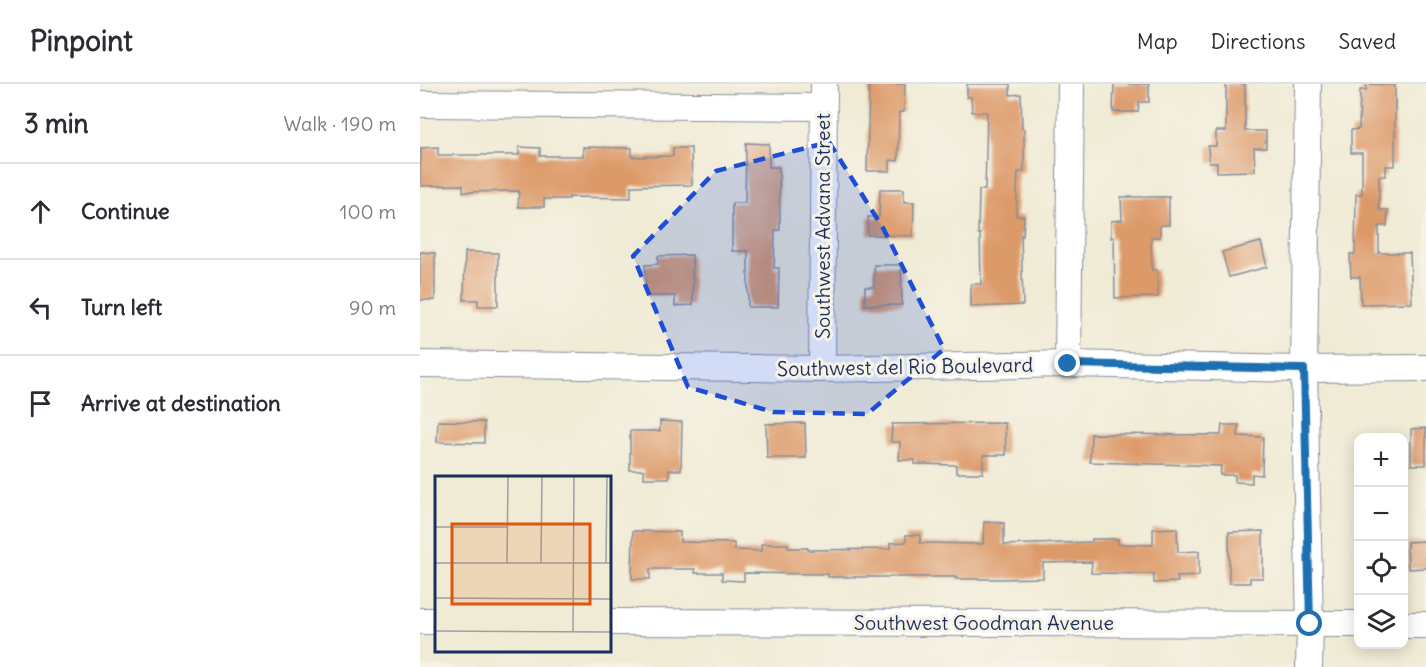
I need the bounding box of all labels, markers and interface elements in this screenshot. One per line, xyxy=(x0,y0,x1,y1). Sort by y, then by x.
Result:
text: Pinpoint xyxy=(30,23,133,59)
text: Map xyxy=(1137,28,1178,55)
text: Directions xyxy=(1211,28,1305,55)
text: Saved xyxy=(1338,28,1396,55)
text: 3 min xyxy=(24,107,89,140)
text: Walk · 190 m xyxy=(284,111,396,136)
street label: Southwest Advana Street xyxy=(810,113,835,339)
icon: ahead xyxy=(24,195,57,228)
text: Continue xyxy=(81,197,170,225)
text: 100 m xyxy=(339,199,396,224)
icon: left xyxy=(24,291,57,324)
text: Turn left xyxy=(81,293,162,321)
text: 90 m xyxy=(349,295,396,320)
route end xyxy=(1054,350,1080,376)
street label: Southwest del Rio Boulevard xyxy=(777,352,1034,381)
icon: arrive xyxy=(24,387,57,420)
text: Arrive at destination xyxy=(81,389,281,417)
map controls xyxy=(1354,433,1408,649)
button: + xyxy=(1354,433,1408,487)
inset map xyxy=(435,476,610,652)
button: − xyxy=(1354,487,1408,541)
button: locate xyxy=(1354,541,1408,595)
button: layers xyxy=(1354,595,1408,649)
street label: Southwest Goodman Avenue xyxy=(854,610,1114,635)
route start xyxy=(1296,610,1322,636)

